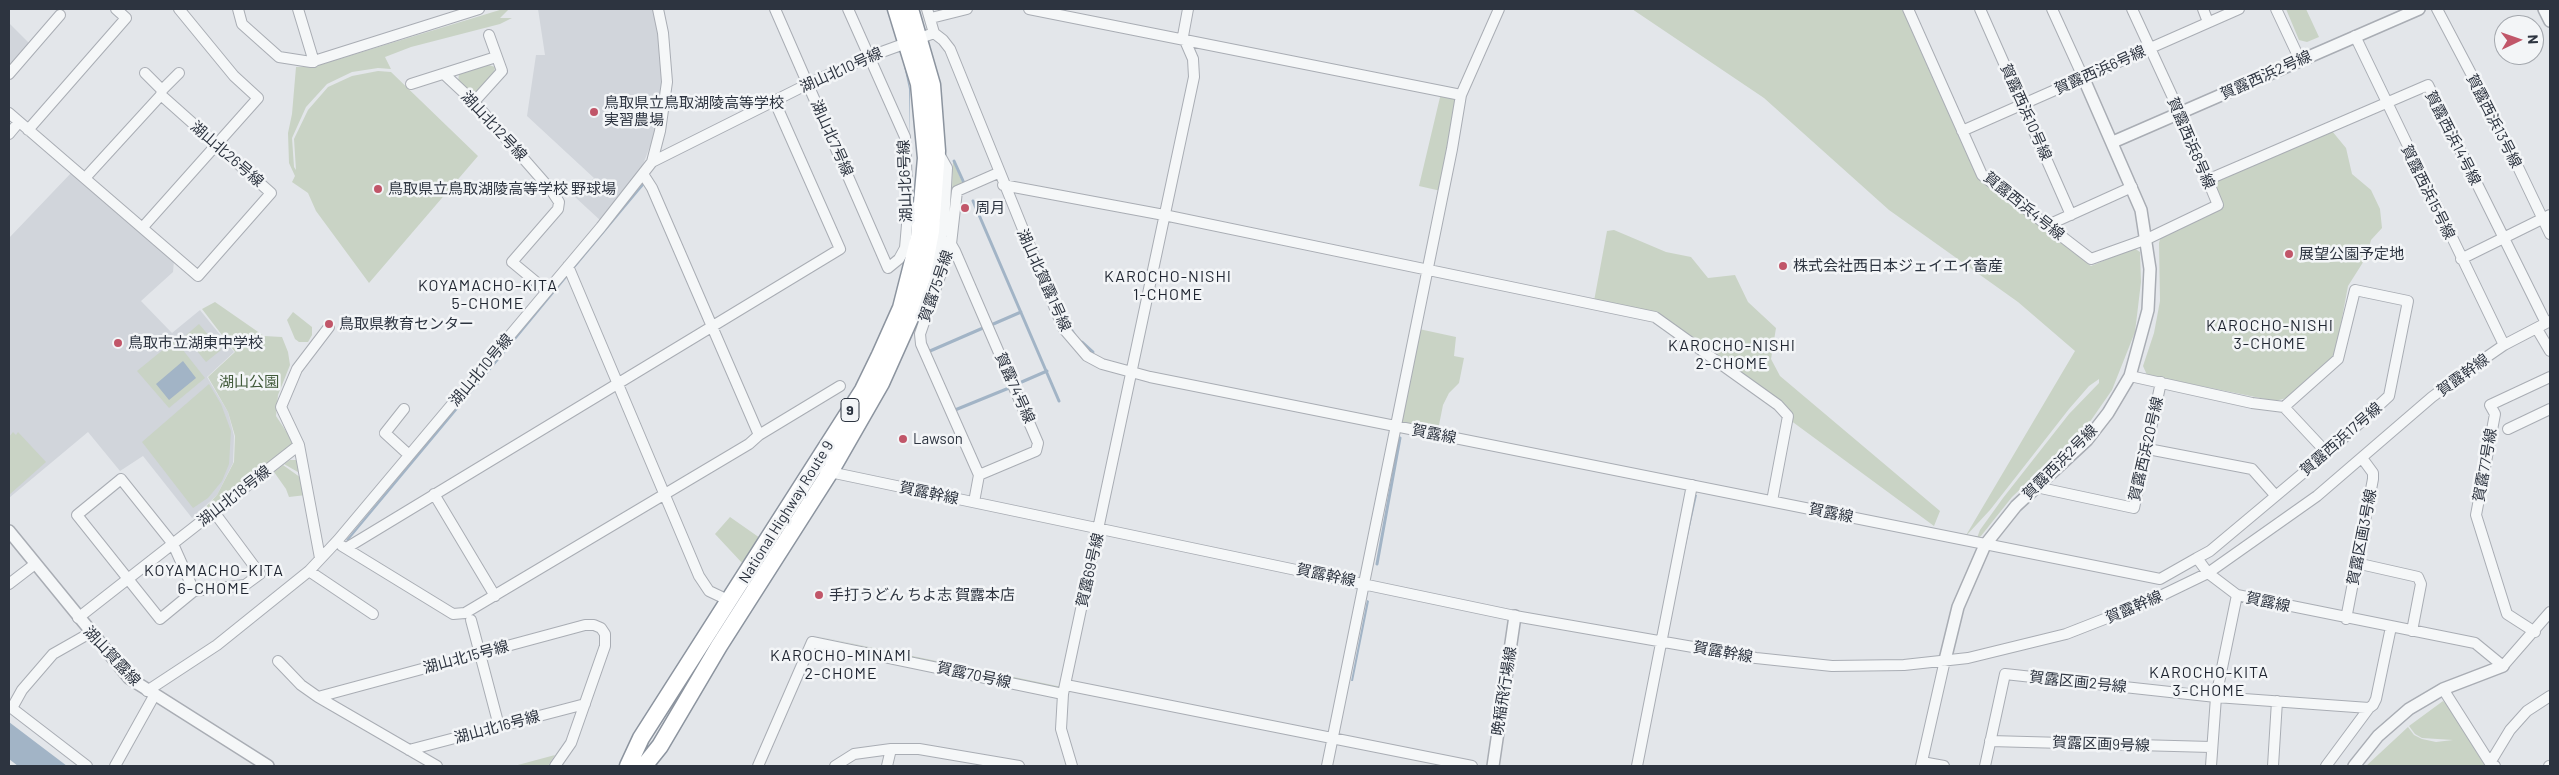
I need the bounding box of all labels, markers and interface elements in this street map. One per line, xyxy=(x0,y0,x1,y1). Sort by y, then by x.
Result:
north arrow xyxy=(2494,15,2544,65)
text: N xyxy=(2525,34,2542,44)
street label: 賀露西浜6号線 xyxy=(2052,42,2148,98)
street label: 湖山北10号線 xyxy=(797,44,885,96)
street label: 賀露西浜2号線 xyxy=(2218,47,2314,103)
street label: 賀露西浜10号線 xyxy=(1997,61,2055,163)
street label: 賀露西浜13号線 xyxy=(2463,71,2525,171)
street label: 湖山北12号線 xyxy=(457,88,531,164)
street label: 賀露西浜14号線 xyxy=(2421,88,2485,188)
place label: 鳥取県立鳥取湖陵高等学校 実習農場 xyxy=(604,94,784,129)
street label: 賀露西浜8号線 xyxy=(2164,94,2218,192)
street label: 湖山北7号線 xyxy=(807,97,857,179)
marker: 鳥取県立鳥取湖陵高等学校 実習農場 xyxy=(588,106,600,118)
street label: 湖山北26号線 xyxy=(187,117,267,191)
street label: 湖山北6号線 xyxy=(895,139,915,223)
street label: 賀露西浜15号線 xyxy=(2397,142,2459,242)
street label: 賀露西浜4号線 xyxy=(1980,168,2068,244)
place label: 鳥取県立鳥取湖陵高等学校 野球場 xyxy=(388,180,616,198)
marker: 鳥取県立鳥取湖陵高等学校 野球場 xyxy=(372,183,384,195)
place label: 周月 xyxy=(975,199,1005,217)
marker: 周月 xyxy=(959,202,971,214)
street label: 湖山北賀露1号線 xyxy=(1013,226,1075,334)
place label: 展望公園予定地 xyxy=(2299,245,2404,263)
street label: 賀露75号線 xyxy=(915,248,957,324)
marker: 展望公園予定地 xyxy=(2283,248,2295,260)
place label: 株式会社西日本ジェイエイ畜産 xyxy=(1793,257,2003,275)
marker: 株式会社西日本ジェイエイ畜産 xyxy=(1777,260,1789,272)
district label: KAROCHO-NISHI 1-CHOME xyxy=(1102,267,1234,305)
district label: KOYAMACHO-KITA 5-CHOME xyxy=(416,276,560,314)
place label: 鳥取県教育センター xyxy=(339,315,474,333)
district label: KAROCHO-NISHI 3-CHOME xyxy=(2204,316,2336,354)
marker: 鳥取県教育センター xyxy=(323,318,335,330)
street label: 湖山北10号線 xyxy=(446,330,516,410)
place label: 鳥取市立湖東中学校 xyxy=(128,334,263,352)
district label: KAROCHO-NISHI 2-CHOME xyxy=(1666,336,1798,374)
marker: 鳥取市立湖東中学校 xyxy=(112,337,124,349)
street label: 賀露74号線 xyxy=(991,350,1039,426)
street label: 賀露幹線 xyxy=(2433,350,2493,400)
park label: 湖山公園 xyxy=(219,373,279,391)
street label: 賀露西浜20号線 xyxy=(2125,395,2167,503)
road number: 9 xyxy=(841,398,859,422)
street label: 賀露西浜17号線 xyxy=(2296,399,2386,479)
street label: 賀露線 xyxy=(1410,421,1458,447)
street label: 賀露西浜2号線 xyxy=(2019,421,2101,503)
street label: 賀露77号線 xyxy=(2470,427,2500,503)
place label: Lawson xyxy=(913,430,963,448)
marker: Lawson xyxy=(897,433,909,445)
street label: National Highway Route 9 xyxy=(735,437,837,587)
street label: 湖山北18号線 xyxy=(194,462,274,530)
street label: 賀露幹線 xyxy=(898,478,960,508)
street label: 賀露区画3号線 xyxy=(2344,487,2380,587)
street label: 賀露線 xyxy=(1807,500,1855,526)
street label: 賀露69号線 xyxy=(1073,531,1107,609)
street label: 賀露幹線 xyxy=(1295,560,1357,590)
district label: KOYAMACHO-KITA 6-CHOME xyxy=(142,561,286,599)
place label: 手打うどん ちよ志 賀露本店 xyxy=(829,586,1015,604)
street label: 賀露幹線 xyxy=(2103,587,2165,627)
marker: 手打うどん ちよ志 賀露本店 xyxy=(813,589,825,601)
street label: 賀露線 xyxy=(2244,589,2292,615)
street label: 湖山賀露線 xyxy=(80,622,144,690)
street label: 湖山北15号線 xyxy=(421,637,511,677)
street label: 賀露幹線 xyxy=(1692,638,1754,666)
street label: 晩稲飛行場線 xyxy=(1488,645,1520,737)
district label: KAROCHO-MINAMI 2-CHOME xyxy=(768,646,914,684)
street label: 賀露70号線 xyxy=(935,658,1013,692)
district label: KAROCHO-KITA 3-CHOME xyxy=(2148,663,2270,701)
street label: 賀露区画2号線 xyxy=(2028,668,2128,696)
street label: 湖山北16号線 xyxy=(452,707,542,747)
street label: 賀露区画9号線 xyxy=(2052,733,2150,755)

